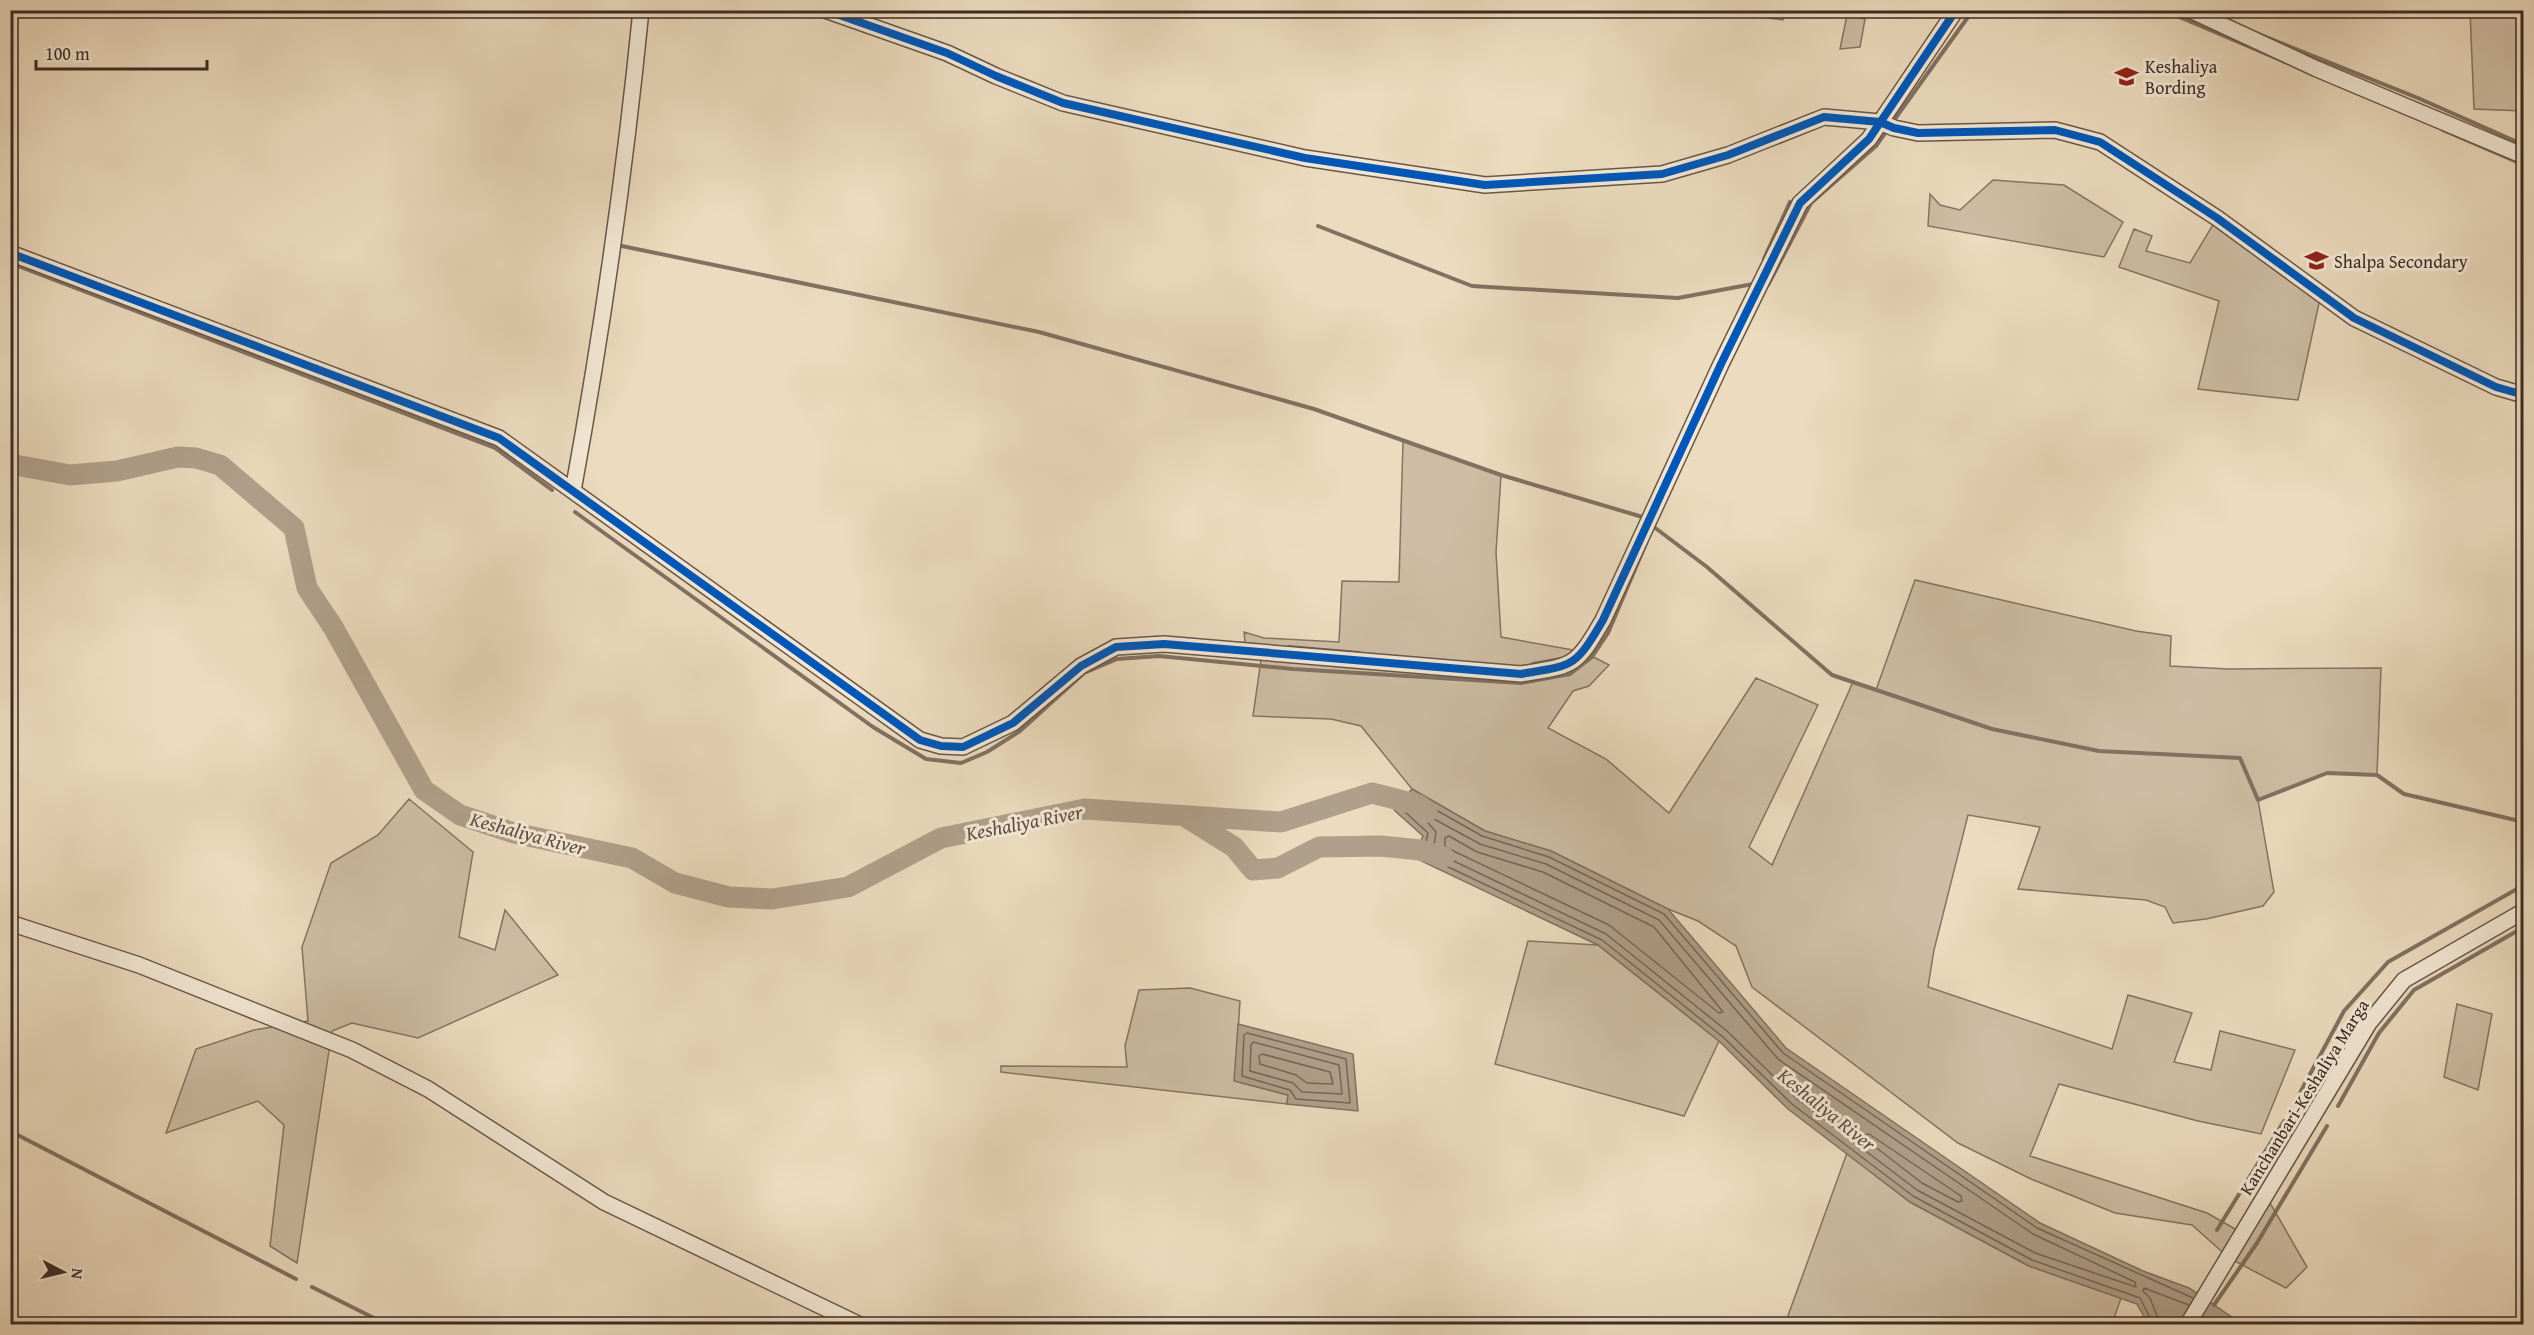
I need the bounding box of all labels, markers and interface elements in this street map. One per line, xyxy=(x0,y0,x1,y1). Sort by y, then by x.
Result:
scale bar xyxy=(36,33,207,71)
text: 100 m xyxy=(45,40,90,67)
place label: Keshaliya Bording xyxy=(2145,53,2218,101)
school or university icon: Keshaliya Bording xyxy=(2114,63,2140,89)
school or university icon: Shalpa Secondary xyxy=(2303,248,2329,274)
place label: Shalpa Secondary xyxy=(2334,248,2468,275)
water label: Keshaliya River xyxy=(962,796,1085,848)
water label: Keshaliya River xyxy=(466,803,589,862)
street label: Kanchanbari-Keshaliya Marga xyxy=(2233,993,2376,1200)
water label: Keshaliya River xyxy=(1771,1060,1882,1158)
north arrow xyxy=(33,1242,93,1302)
text: N xyxy=(65,1267,90,1281)

